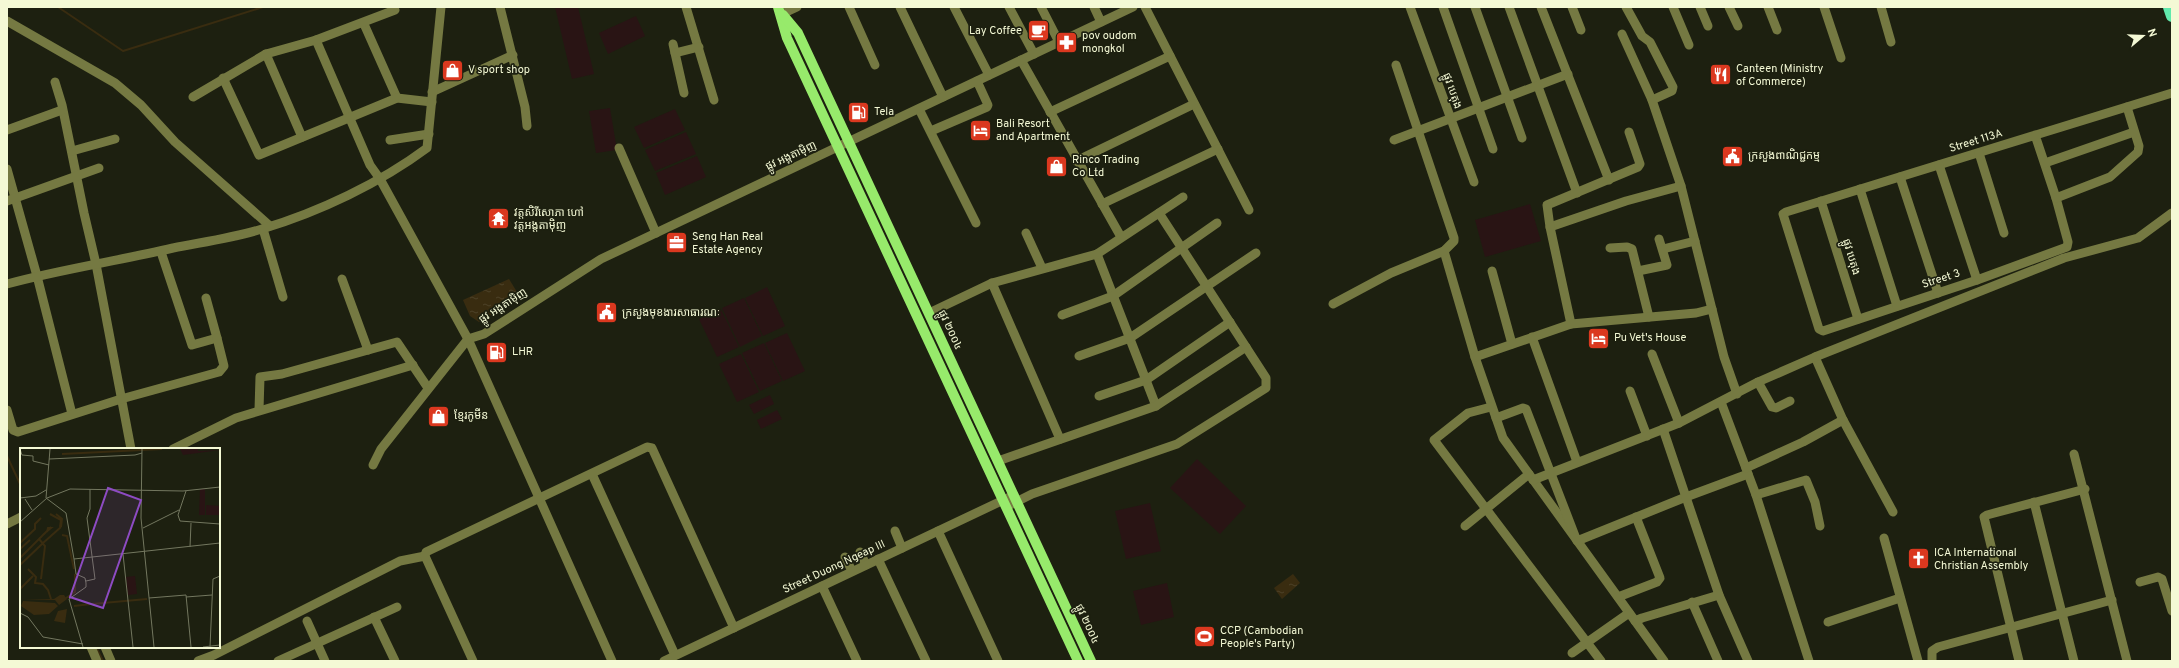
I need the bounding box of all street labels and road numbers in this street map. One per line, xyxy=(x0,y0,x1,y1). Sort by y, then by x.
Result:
street label: ផ្លូវ បេតុង xyxy=(1437,71,1465,112)
street label: Street 113A xyxy=(1948,126,2004,156)
street label: ផ្លូវ អង្តតាម៉ិញ xyxy=(763,137,820,176)
street label: ផ្លូវ បេតុង xyxy=(1837,237,1863,278)
street label: Street 3 xyxy=(1920,266,1962,292)
street label: ផ្លូវ អង្តតាម៉ិញ xyxy=(476,285,531,329)
street label: ផ្លូវ ២០០៤ xyxy=(933,308,965,353)
street label: Street Duong Ngeap III xyxy=(781,537,887,597)
street label: ផ្លូវ ២០០៤ xyxy=(1070,602,1102,647)

